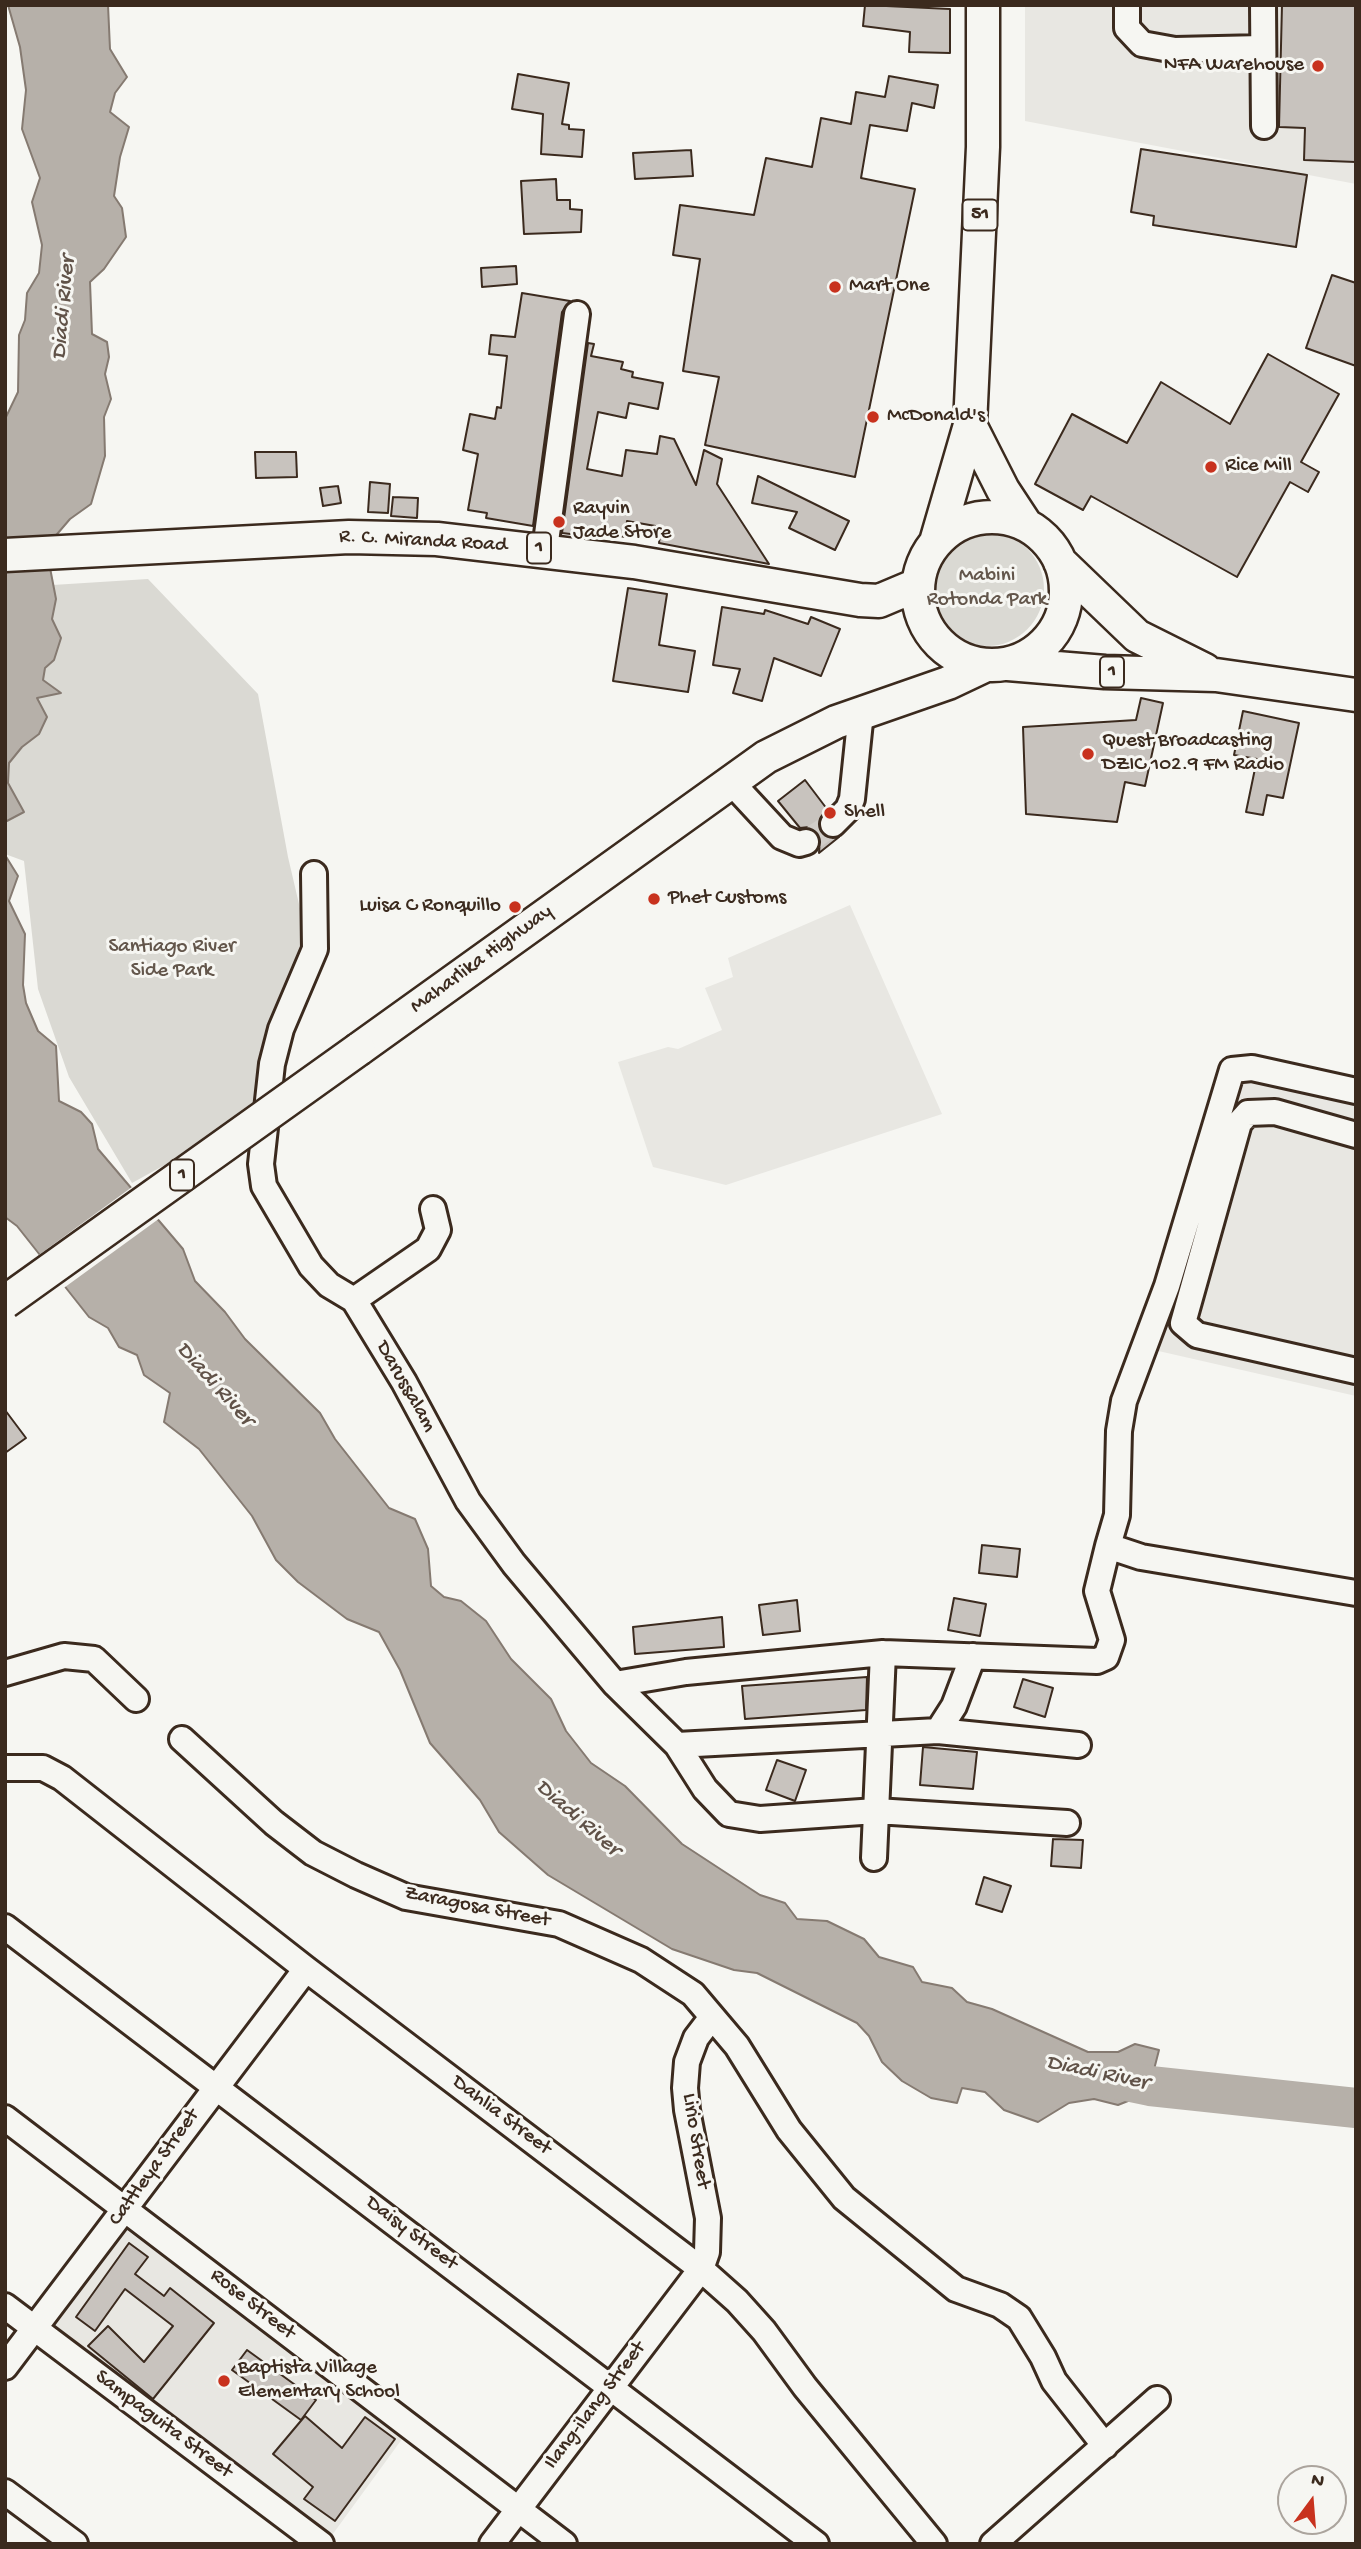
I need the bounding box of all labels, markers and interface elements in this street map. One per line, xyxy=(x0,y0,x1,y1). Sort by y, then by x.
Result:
place label: NFA Warehouse xyxy=(1164,53,1304,79)
marker: NFA Warehouse xyxy=(1310,58,1326,74)
road number: 51 xyxy=(962,200,998,230)
water label: Diadi River xyxy=(47,255,83,361)
place label: Mart One xyxy=(849,274,930,300)
marker: Mart One xyxy=(827,279,843,295)
place label: McDonald's xyxy=(887,404,985,430)
marker: McDonald's xyxy=(865,409,881,425)
place label: Rice Mill xyxy=(1225,454,1292,480)
marker: Rice Mill xyxy=(1203,459,1219,475)
place label: Rayvin Jade Store xyxy=(573,497,671,547)
marker: Rayvin Jade Store xyxy=(551,514,567,530)
street label: R. C. Miranda Road xyxy=(338,525,508,559)
road number: 1 xyxy=(527,533,551,564)
park label: Mabini Rotonda Park xyxy=(927,564,1047,614)
road number: 1 xyxy=(1100,656,1124,688)
place label: Quest Broadcasting DZIC 102.9 FM Radio xyxy=(1102,729,1284,779)
marker: Quest Broadcasting DZIC 102.9 FM Radio xyxy=(1080,746,1096,762)
place label: Shell xyxy=(844,800,885,826)
marker: Shell xyxy=(822,805,838,821)
place label: Phet Customs xyxy=(668,886,786,912)
marker: Phet Customs xyxy=(646,891,662,907)
place label: Luisa C Ronquillo xyxy=(359,894,501,920)
marker: Luisa C Ronquillo xyxy=(507,899,523,915)
street label: Maharlika Highway xyxy=(406,900,558,1020)
park label: Santiago River Side Park xyxy=(108,935,236,985)
road number: 1 xyxy=(170,1160,194,1190)
water label: Diadi River xyxy=(169,1337,259,1433)
street label: Darussalam xyxy=(369,1337,441,1437)
water label: Diadi River xyxy=(529,1775,625,1863)
street label: Zaragosa Street xyxy=(402,1882,552,1934)
water label: Diadi River xyxy=(1043,2050,1151,2098)
street label: Dahlia Street xyxy=(446,2070,556,2162)
street label: Lirio Street xyxy=(675,2092,715,2190)
street label: Cattleya Street xyxy=(104,2105,206,2231)
street label: Daisy Street xyxy=(360,2191,462,2277)
street label: Rose Street xyxy=(204,2264,300,2346)
street label: Ilang-ilang Street xyxy=(540,2337,652,2475)
place label: Baptista Village Elementary School xyxy=(238,2356,400,2406)
street label: Sampaguita Street xyxy=(89,2365,237,2485)
marker: Baptista Village Elementary School xyxy=(216,2373,232,2389)
north arrow xyxy=(1277,2465,1347,2535)
text: N xyxy=(1308,2468,1327,2494)

